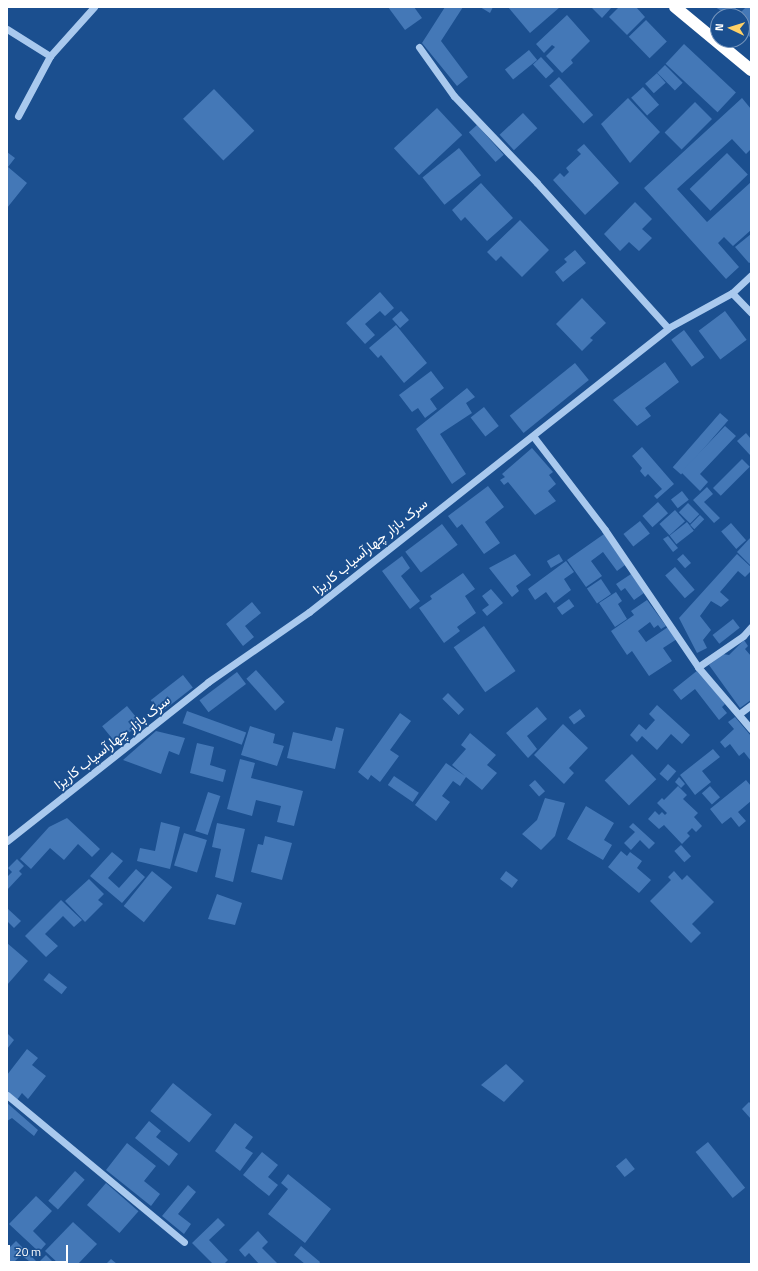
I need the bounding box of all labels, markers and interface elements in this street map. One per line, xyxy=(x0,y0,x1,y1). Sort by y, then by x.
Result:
north arrow xyxy=(710,8,750,48)
text: N xyxy=(711,23,727,32)
street label: سرک بازار چهارآسیاب کاریزا xyxy=(309,495,431,597)
street label: سرک بازار چهارآسیاب کاریزا xyxy=(51,691,173,793)
scale bar xyxy=(10,1237,70,1263)
text: 20 m xyxy=(15,1242,41,1261)

